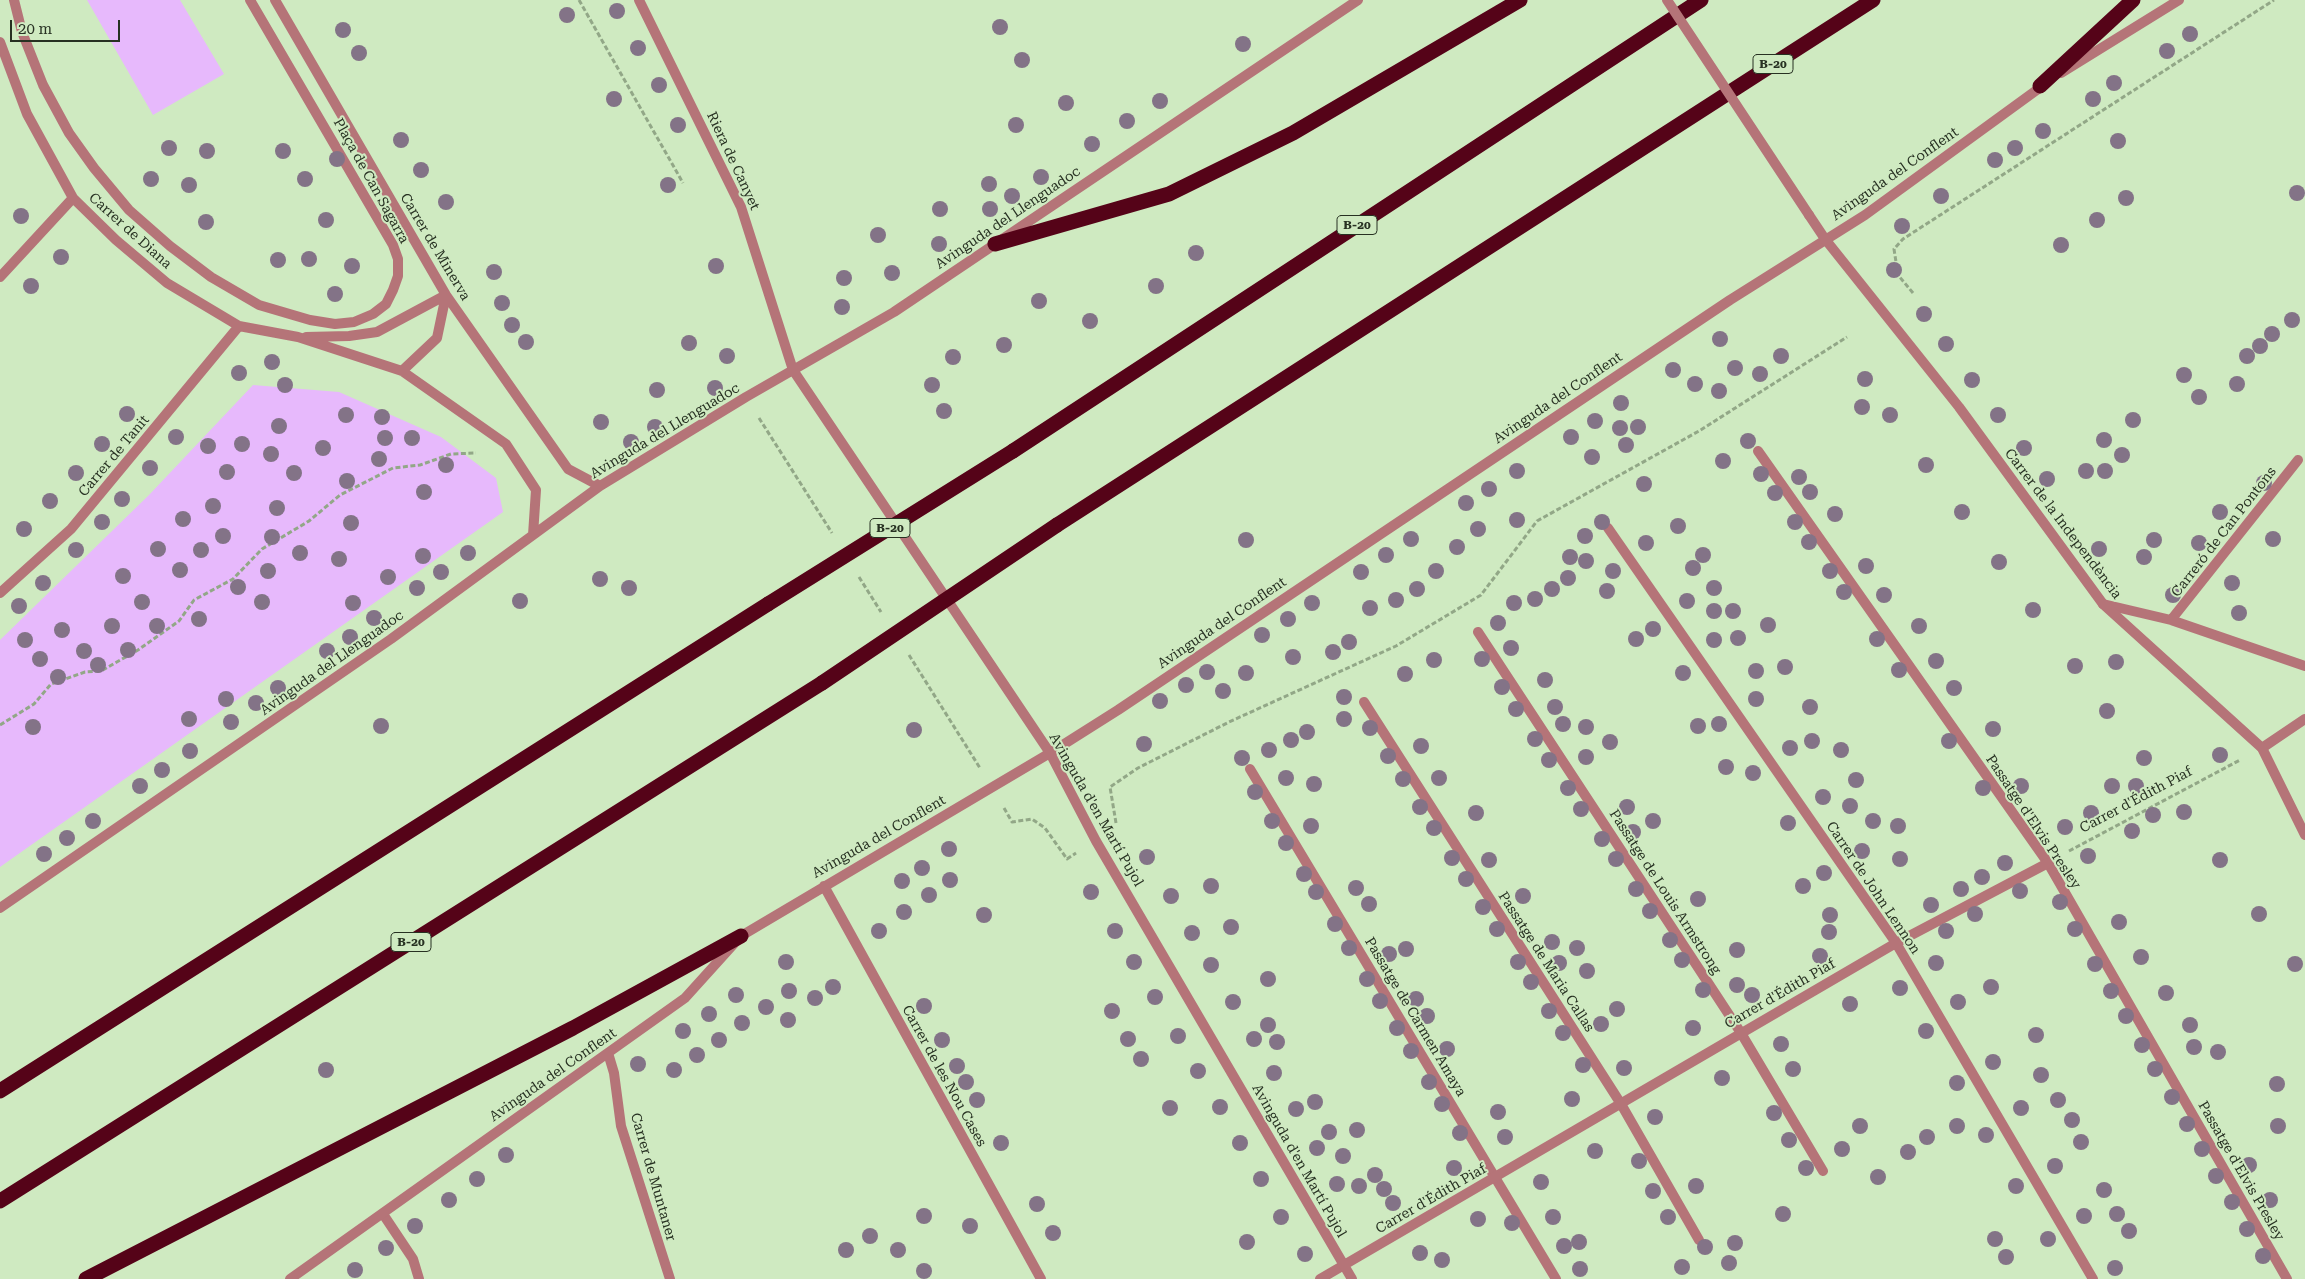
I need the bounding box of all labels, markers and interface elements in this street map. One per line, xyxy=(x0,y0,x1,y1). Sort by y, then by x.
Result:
scale bar xyxy=(12,10,122,42)
text: 20 m xyxy=(18,20,52,38)
road number: B-20 xyxy=(1753,54,1793,74)
street label: Riera de Canyet xyxy=(703,109,763,213)
street label: Plaça de Can Sagarra xyxy=(330,115,412,247)
street label: Avinguda del Conflent xyxy=(1828,124,1962,224)
street label: Avinguda del Llenguadoc xyxy=(932,163,1084,273)
street label: Carrer de Diana xyxy=(85,189,175,273)
street label: Carrer de Minerva xyxy=(396,190,474,304)
road number: B-20 xyxy=(1337,216,1377,234)
street label: Avinguda del Conflent xyxy=(1491,349,1625,447)
street label: Avinguda del Llenguadoc xyxy=(587,380,743,482)
street label: Carrer de Tanit xyxy=(75,412,153,500)
street label: Carrer de la Independència xyxy=(2001,445,2125,603)
street label: Carreró de Can Pontons xyxy=(2168,464,2280,600)
road number: B-20 xyxy=(870,518,910,538)
street label: Avinguda del Conflent xyxy=(1155,574,1289,672)
street label: Avinguda del Llenguadoc xyxy=(257,607,407,719)
street label: Avinguda d'en Martí Pujol xyxy=(1045,730,1147,890)
street label: Passatge d'Elvis Presley xyxy=(1982,752,2084,892)
street label: Carrer d'Édith Piaf xyxy=(2077,763,2195,837)
street label: Avinguda del Conflent xyxy=(809,792,949,882)
street label: Passatge de Louis Armstrong xyxy=(1605,806,1725,978)
street label: Carrer de John Lennon xyxy=(1822,819,1924,957)
street label: Passatge de Maria Callas xyxy=(1494,889,1598,1035)
road number: B-20 xyxy=(391,932,431,952)
street label: Passatge de Carmen Amaya xyxy=(1361,934,1469,1100)
street label: Carrer d'Édith Piaf xyxy=(1722,956,1838,1032)
street label: Carrer de les Nou Cases xyxy=(898,1002,990,1150)
street label: Avinguda del Conflent xyxy=(486,1025,620,1125)
street label: Avinguda d'en Martí Pujol xyxy=(1248,1081,1350,1241)
street label: Passatge d'Elvis Presley xyxy=(2194,1098,2288,1244)
street label: Carrer de Muntaner xyxy=(627,1111,679,1243)
street label: Carrer d'Édith Piaf xyxy=(1373,1161,1489,1237)

